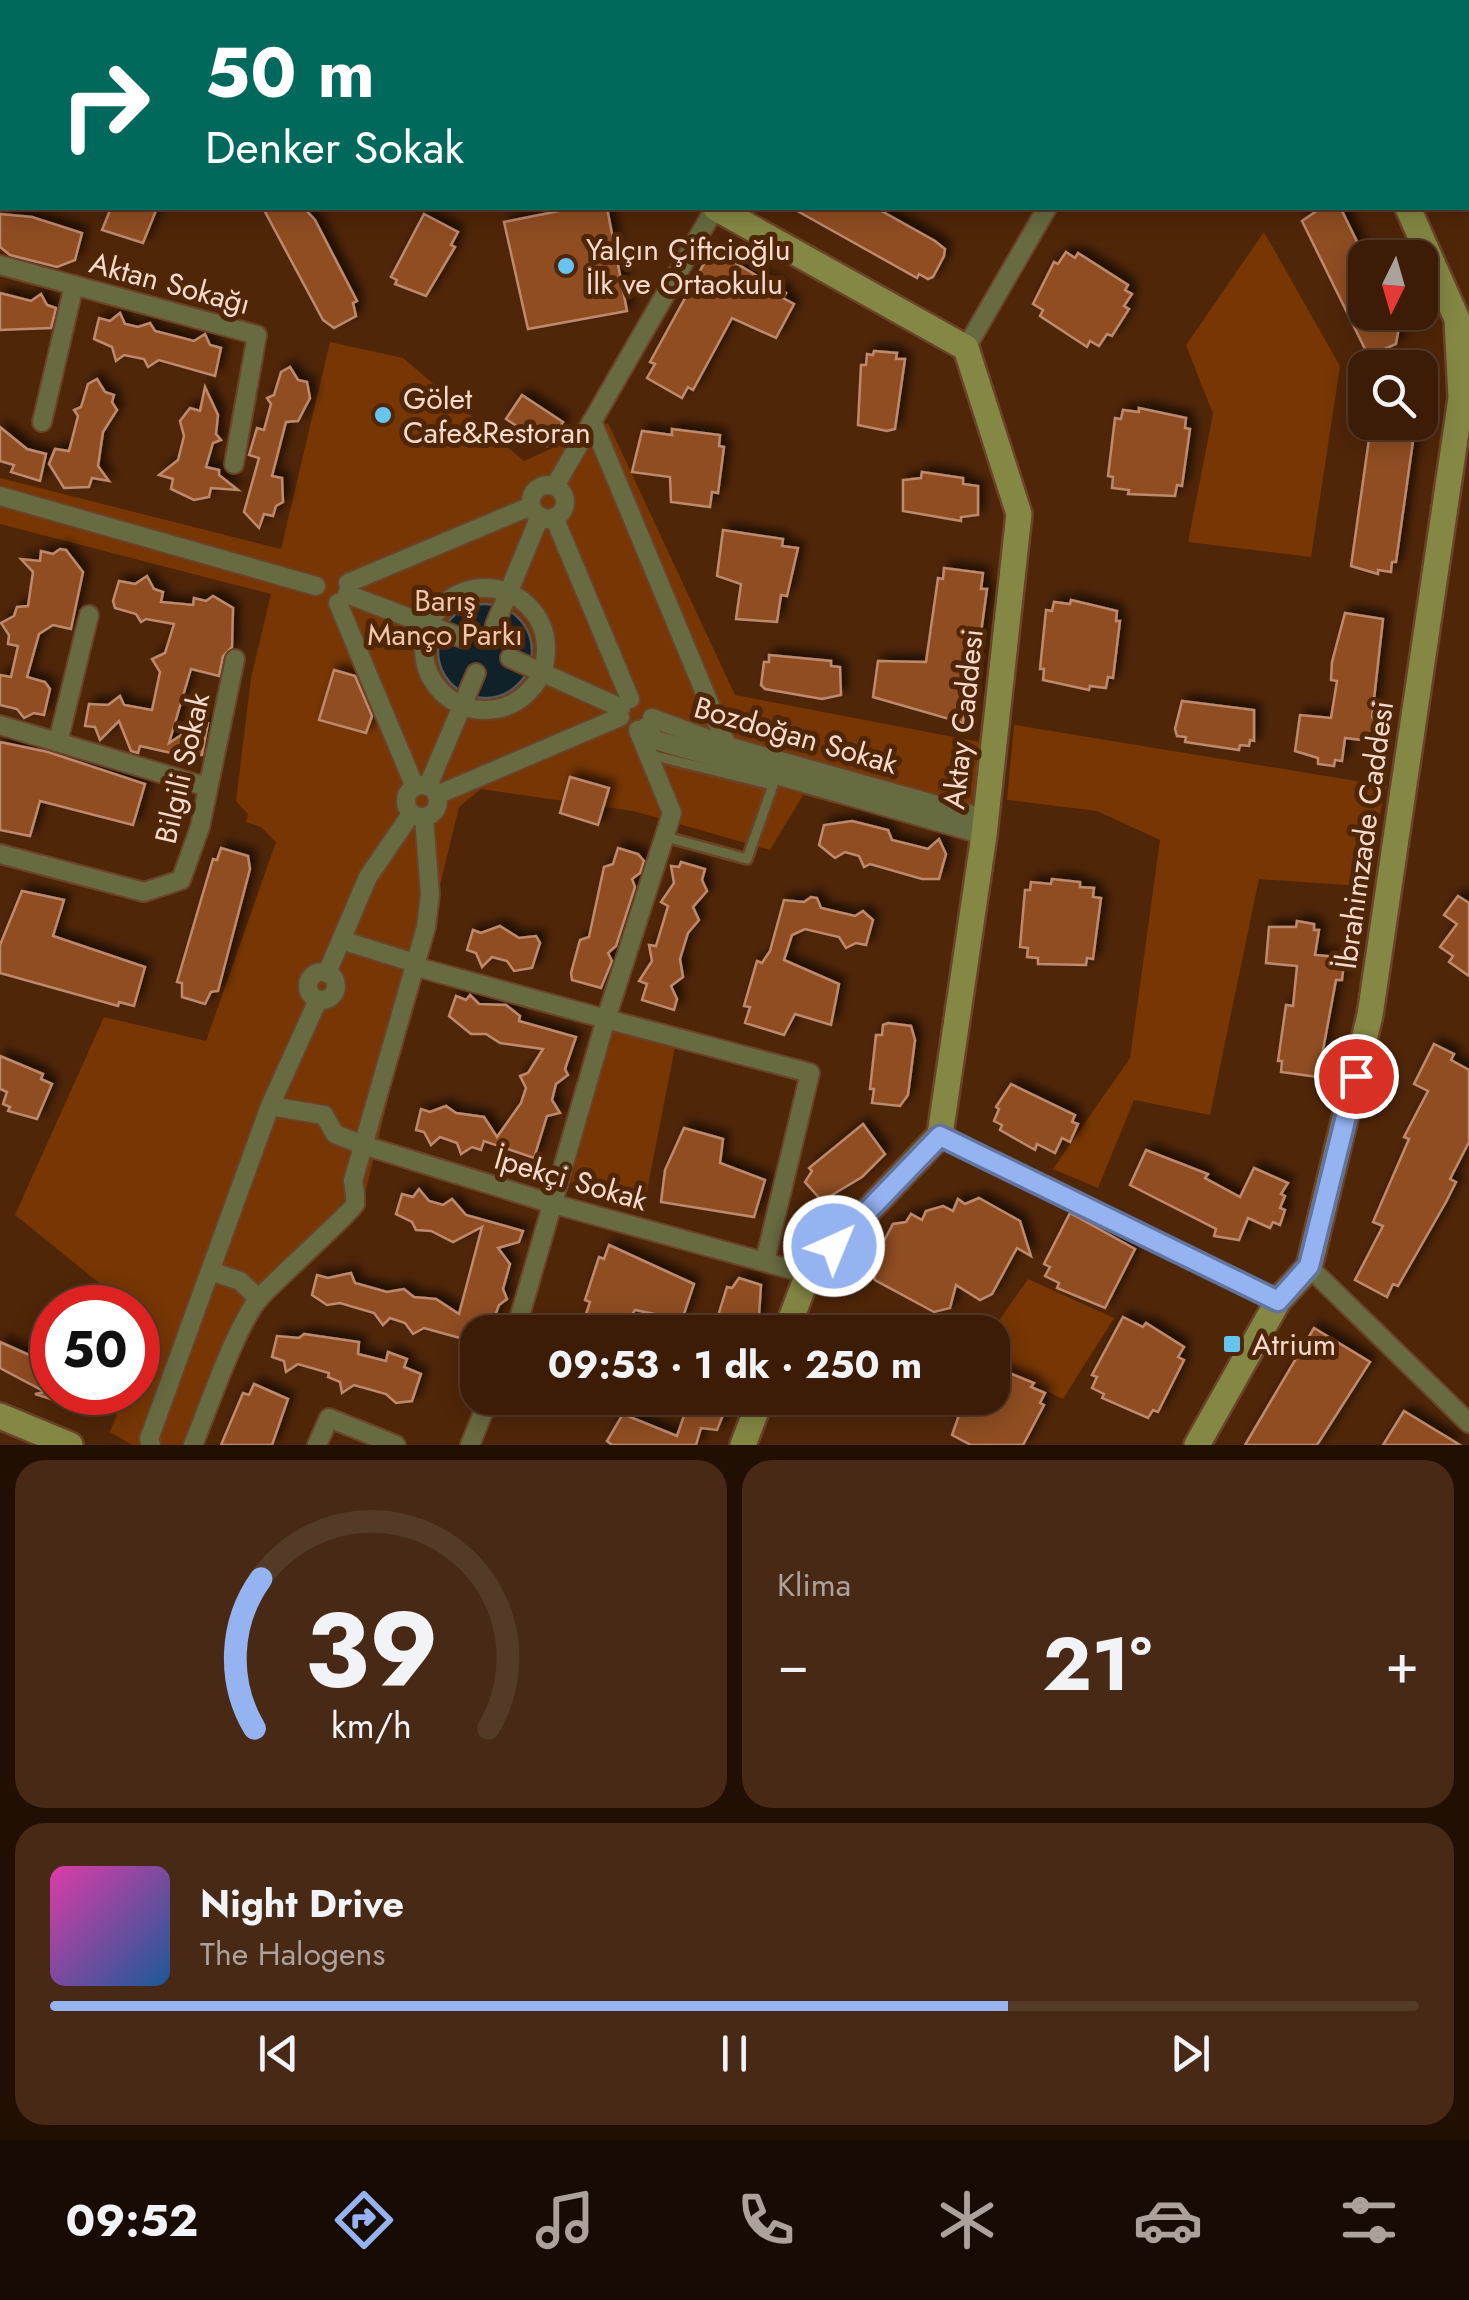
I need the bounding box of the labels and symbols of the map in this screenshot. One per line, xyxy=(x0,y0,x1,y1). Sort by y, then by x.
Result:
place label: Yalçın Çiftcioğlu İlk ve Ortaokulu xyxy=(586,228,790,305)
north arrow xyxy=(1348,240,1438,330)
street label: Aktan Sokağı xyxy=(85,241,255,325)
marker: Yalçın Çiftcioğlu İlk ve Ortaokulu xyxy=(555,255,577,277)
place label: Gölet Cafe&Restoran xyxy=(403,377,591,454)
marker: Gölet Cafe&Restoran xyxy=(372,404,394,426)
park label: Barış Manço Parkı xyxy=(367,579,523,656)
street label: Aktay Caddesi xyxy=(932,627,994,811)
street label: Bozdoğan Sokak xyxy=(689,685,904,785)
street label: Bilgili Sokak xyxy=(144,688,220,848)
street label: İbrahimzade Caddesi xyxy=(1324,698,1404,972)
pin xyxy=(1314,1034,1399,1119)
street label: İpekçi Sokak xyxy=(489,1137,653,1222)
position arrow xyxy=(782,1194,886,1298)
speed limit sign: 50 xyxy=(30,1285,160,1415)
place label: Atrium xyxy=(1252,1323,1336,1366)
marker: Atrium xyxy=(1221,1333,1243,1355)

